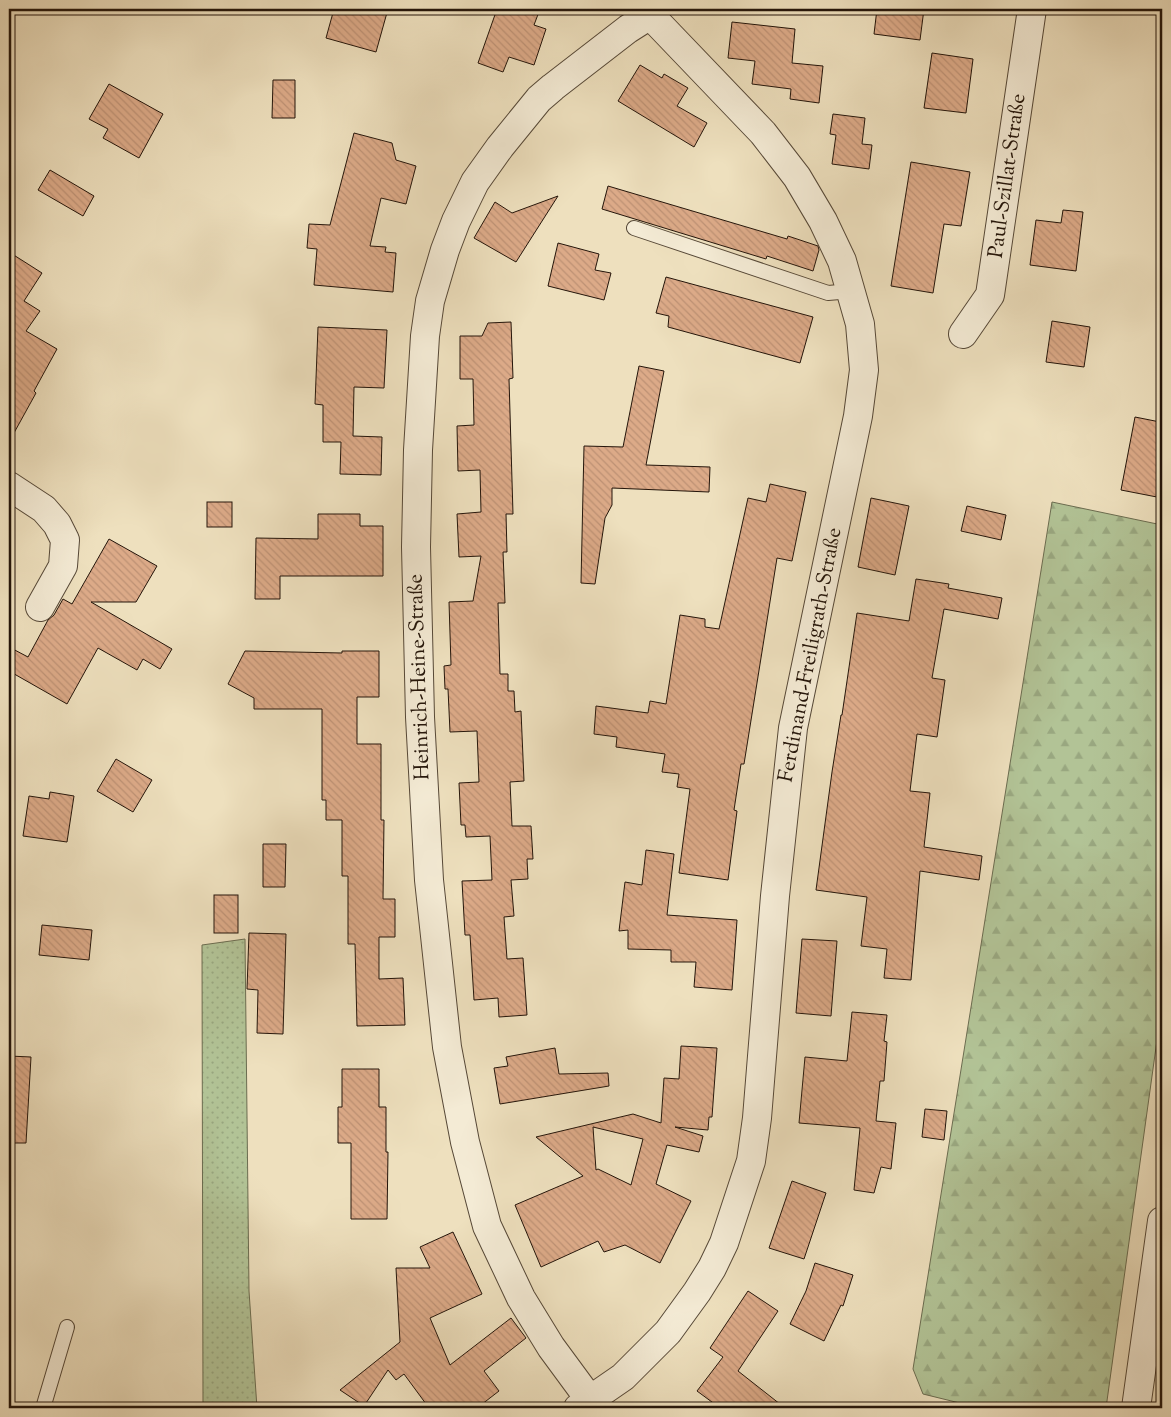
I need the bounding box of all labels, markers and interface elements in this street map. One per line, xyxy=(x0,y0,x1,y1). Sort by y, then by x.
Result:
street label: Paul-Szillat-Straße xyxy=(982,92,1034,260)
street label: Ferdinand-Freiligrath-Straße xyxy=(772,525,850,785)
street label: Heinrich-Heine-Straße xyxy=(401,573,439,781)

